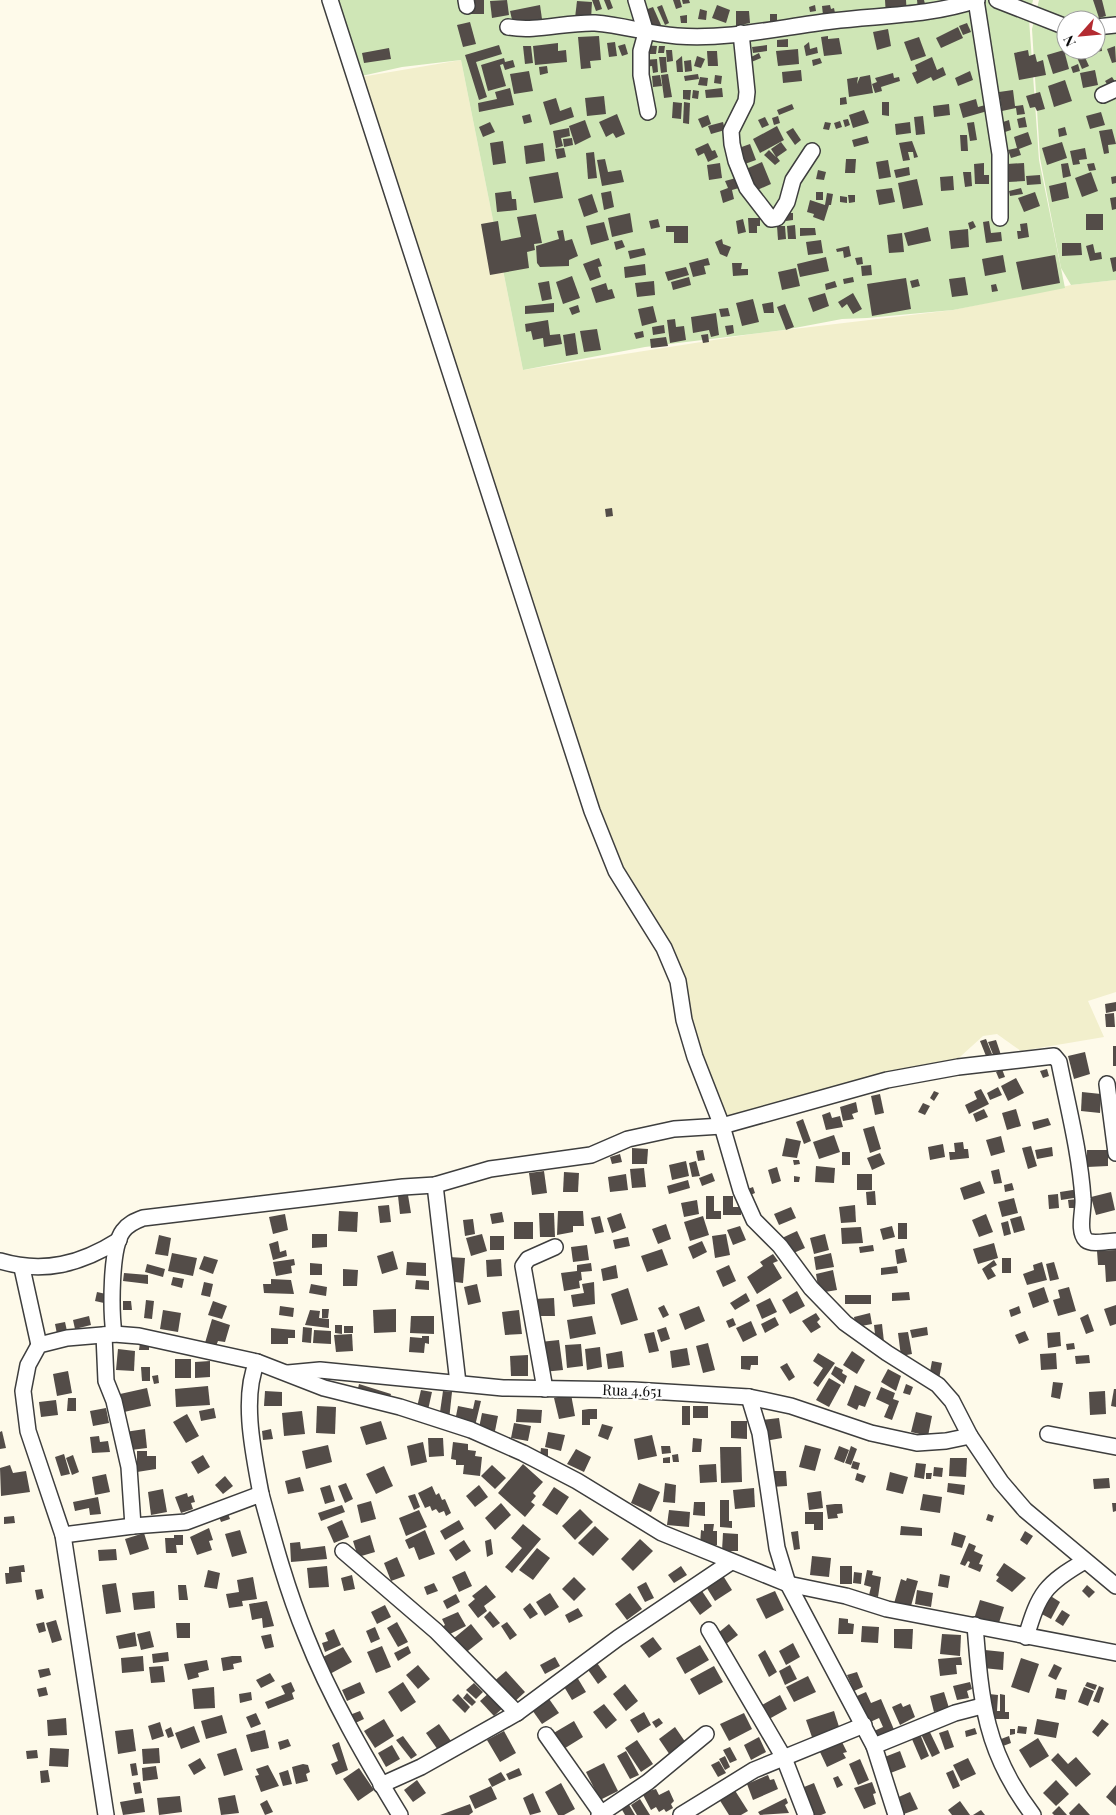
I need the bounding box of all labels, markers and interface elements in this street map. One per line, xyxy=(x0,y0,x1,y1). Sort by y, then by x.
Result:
north arrow xyxy=(1056,10,1106,60)
text: N xyxy=(1058,32,1080,50)
street label: Rua 4.651 xyxy=(602,1379,663,1401)

